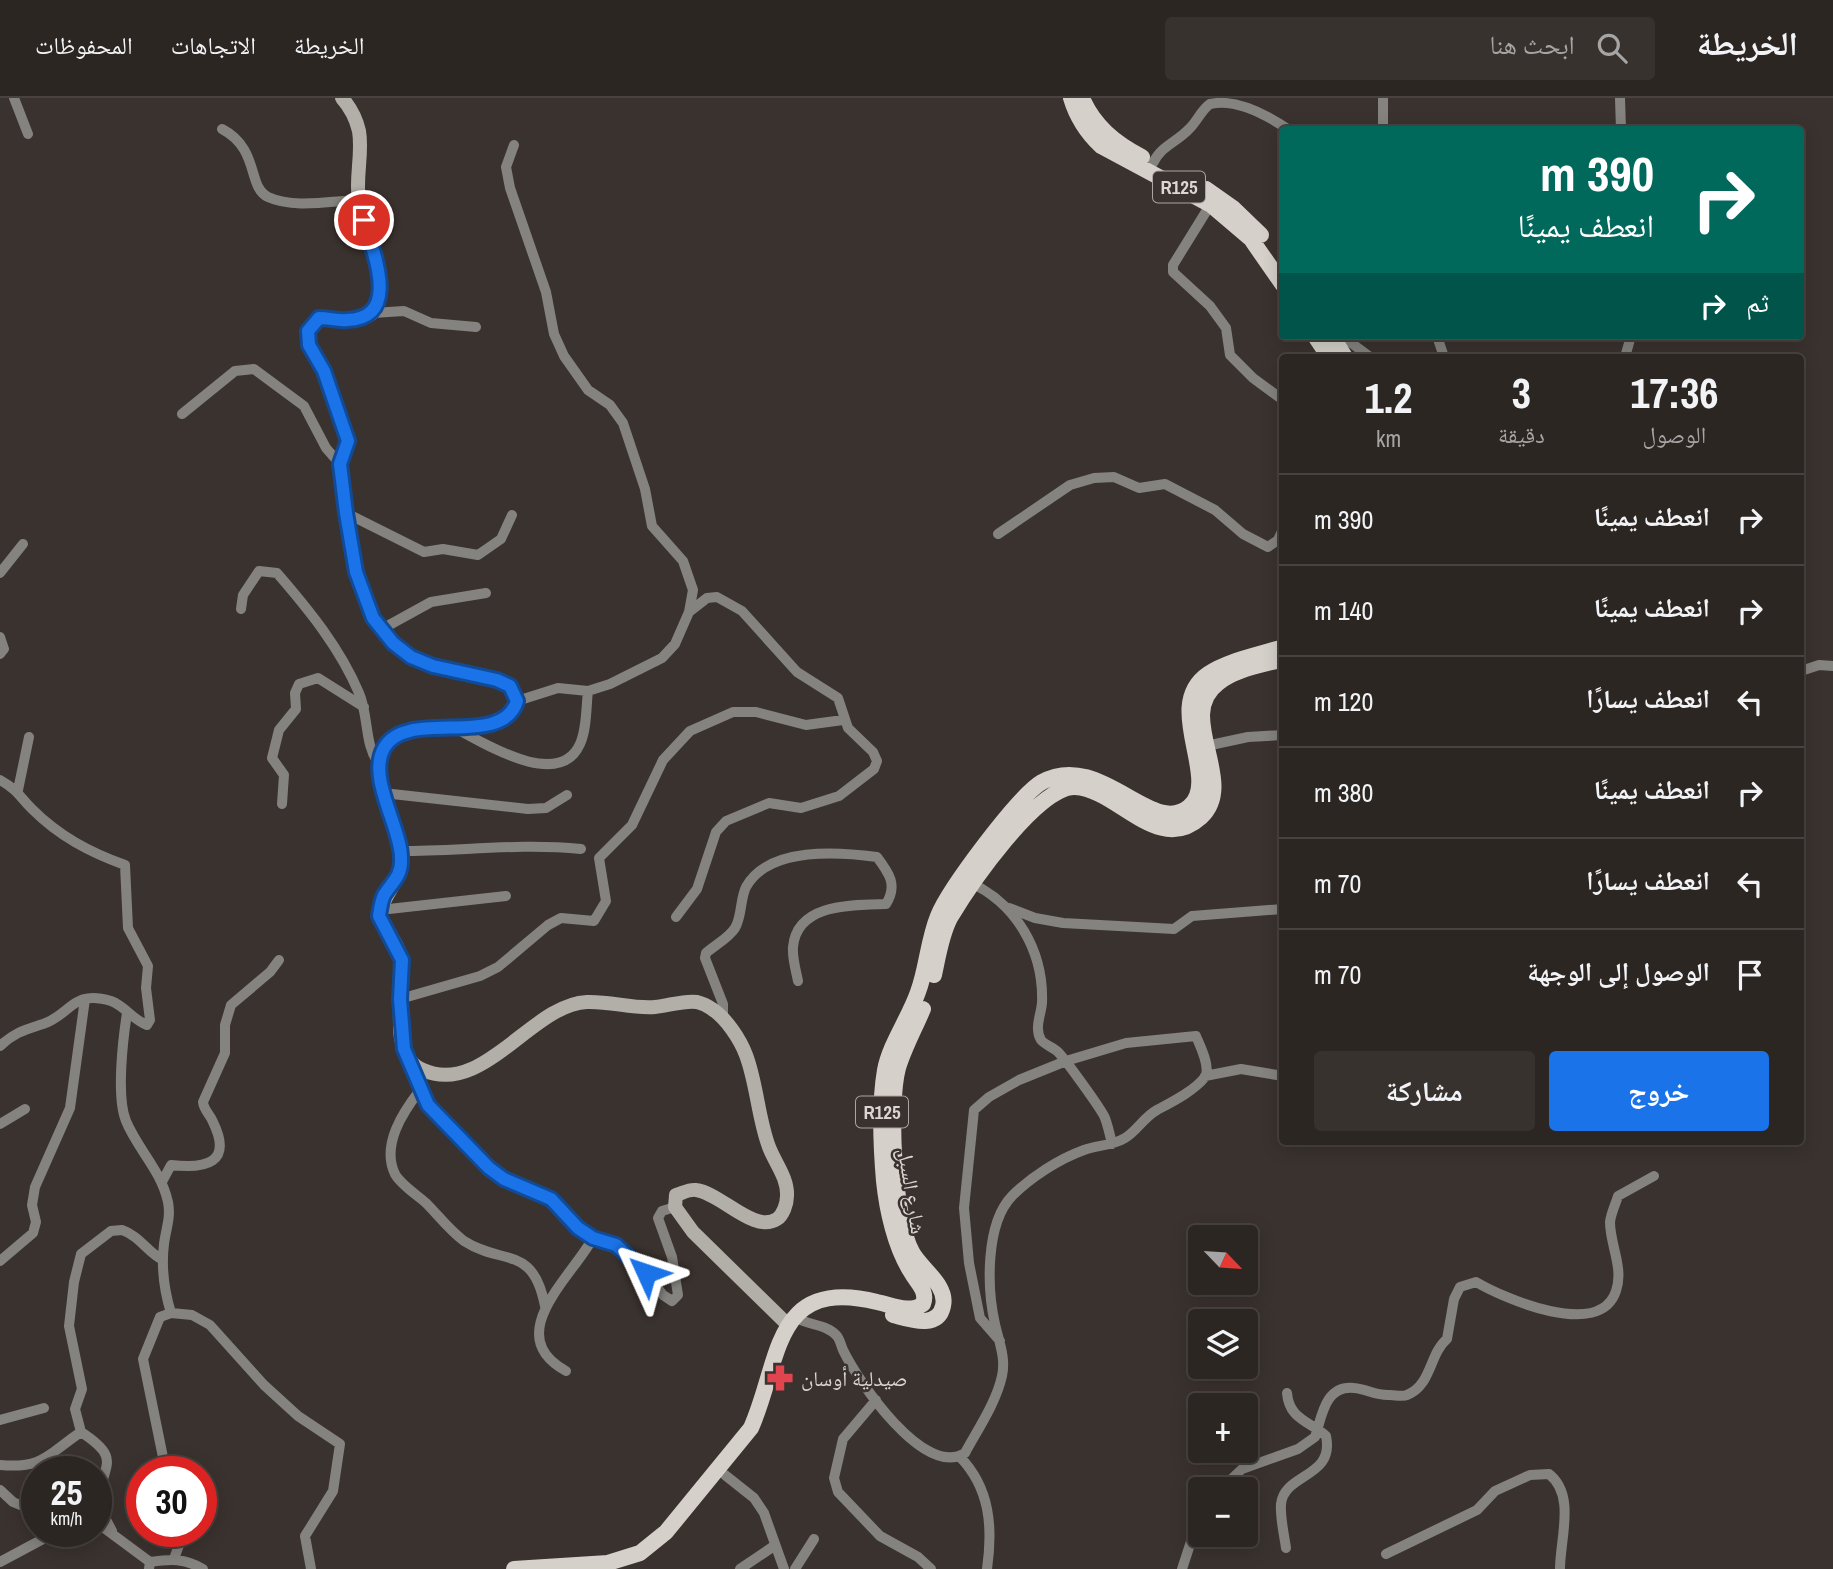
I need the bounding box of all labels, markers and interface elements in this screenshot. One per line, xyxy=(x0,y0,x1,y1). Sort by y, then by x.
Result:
search box xyxy=(1165,17,1655,80)
text: الخريطة xyxy=(1697,21,1798,65)
text: ابحث هنا xyxy=(1490,27,1575,62)
text: المحفوظات xyxy=(35,29,133,61)
text: الاتجاهات xyxy=(171,29,256,61)
text: الخريطة xyxy=(294,29,365,61)
icon: search xyxy=(1593,29,1631,67)
text: 390 m xyxy=(1540,140,1654,206)
icon: right xyxy=(1678,154,1769,245)
road number: R125 xyxy=(1153,172,1205,202)
pin xyxy=(334,190,394,250)
icon: arrive xyxy=(345,201,383,239)
text: انعطف يمينًا xyxy=(1518,204,1654,247)
text: ثم xyxy=(1746,285,1769,320)
icon: right xyxy=(1694,287,1732,325)
text: 3 xyxy=(1512,365,1531,421)
text: 17:36 xyxy=(1630,365,1718,421)
text: 1.2 xyxy=(1365,370,1412,426)
text: دقيقة xyxy=(1498,419,1545,450)
text: الوصول xyxy=(1643,419,1706,450)
text: km xyxy=(1376,423,1401,454)
text: انعطف يمينًا xyxy=(1594,499,1710,534)
icon: right xyxy=(1731,501,1769,539)
text: 390 m xyxy=(1314,502,1373,537)
text: انعطف يمينًا xyxy=(1594,590,1710,625)
icon: right xyxy=(1731,592,1769,630)
text: 140 m xyxy=(1314,593,1373,628)
text: انعطف يسارًا xyxy=(1586,681,1710,716)
icon: left xyxy=(1731,683,1769,721)
text: 120 m xyxy=(1314,684,1373,719)
text: انعطف يمينًا xyxy=(1594,772,1710,807)
icon: right xyxy=(1731,774,1769,812)
text: 380 m xyxy=(1314,775,1373,810)
text: انعطف يسارًا xyxy=(1586,863,1710,898)
icon: left xyxy=(1731,865,1769,903)
text: 70 m xyxy=(1314,866,1361,901)
text: الوصول إلى الوجهة xyxy=(1527,954,1710,989)
icon: arrive xyxy=(1731,956,1769,994)
text: 70 m xyxy=(1314,957,1361,992)
button: مشاركة xyxy=(1314,1051,1535,1131)
button: خروج xyxy=(1549,1051,1769,1131)
road number: R125 xyxy=(856,1096,908,1128)
street label: شارع السبل xyxy=(891,1146,933,1236)
north arrow xyxy=(1188,1225,1258,1295)
map controls xyxy=(1188,1225,1258,1547)
position arrow xyxy=(609,1236,683,1310)
button: layers xyxy=(1188,1309,1258,1379)
pharmacy icon: صيدلية أوسان xyxy=(765,1363,795,1393)
place label: صيدلية أوسان xyxy=(801,1364,908,1393)
button: + xyxy=(1188,1393,1258,1463)
speed limit sign: 30 xyxy=(126,1456,217,1547)
text: 25 xyxy=(51,1469,82,1516)
button: − xyxy=(1188,1477,1258,1547)
text: km/h xyxy=(51,1506,83,1531)

